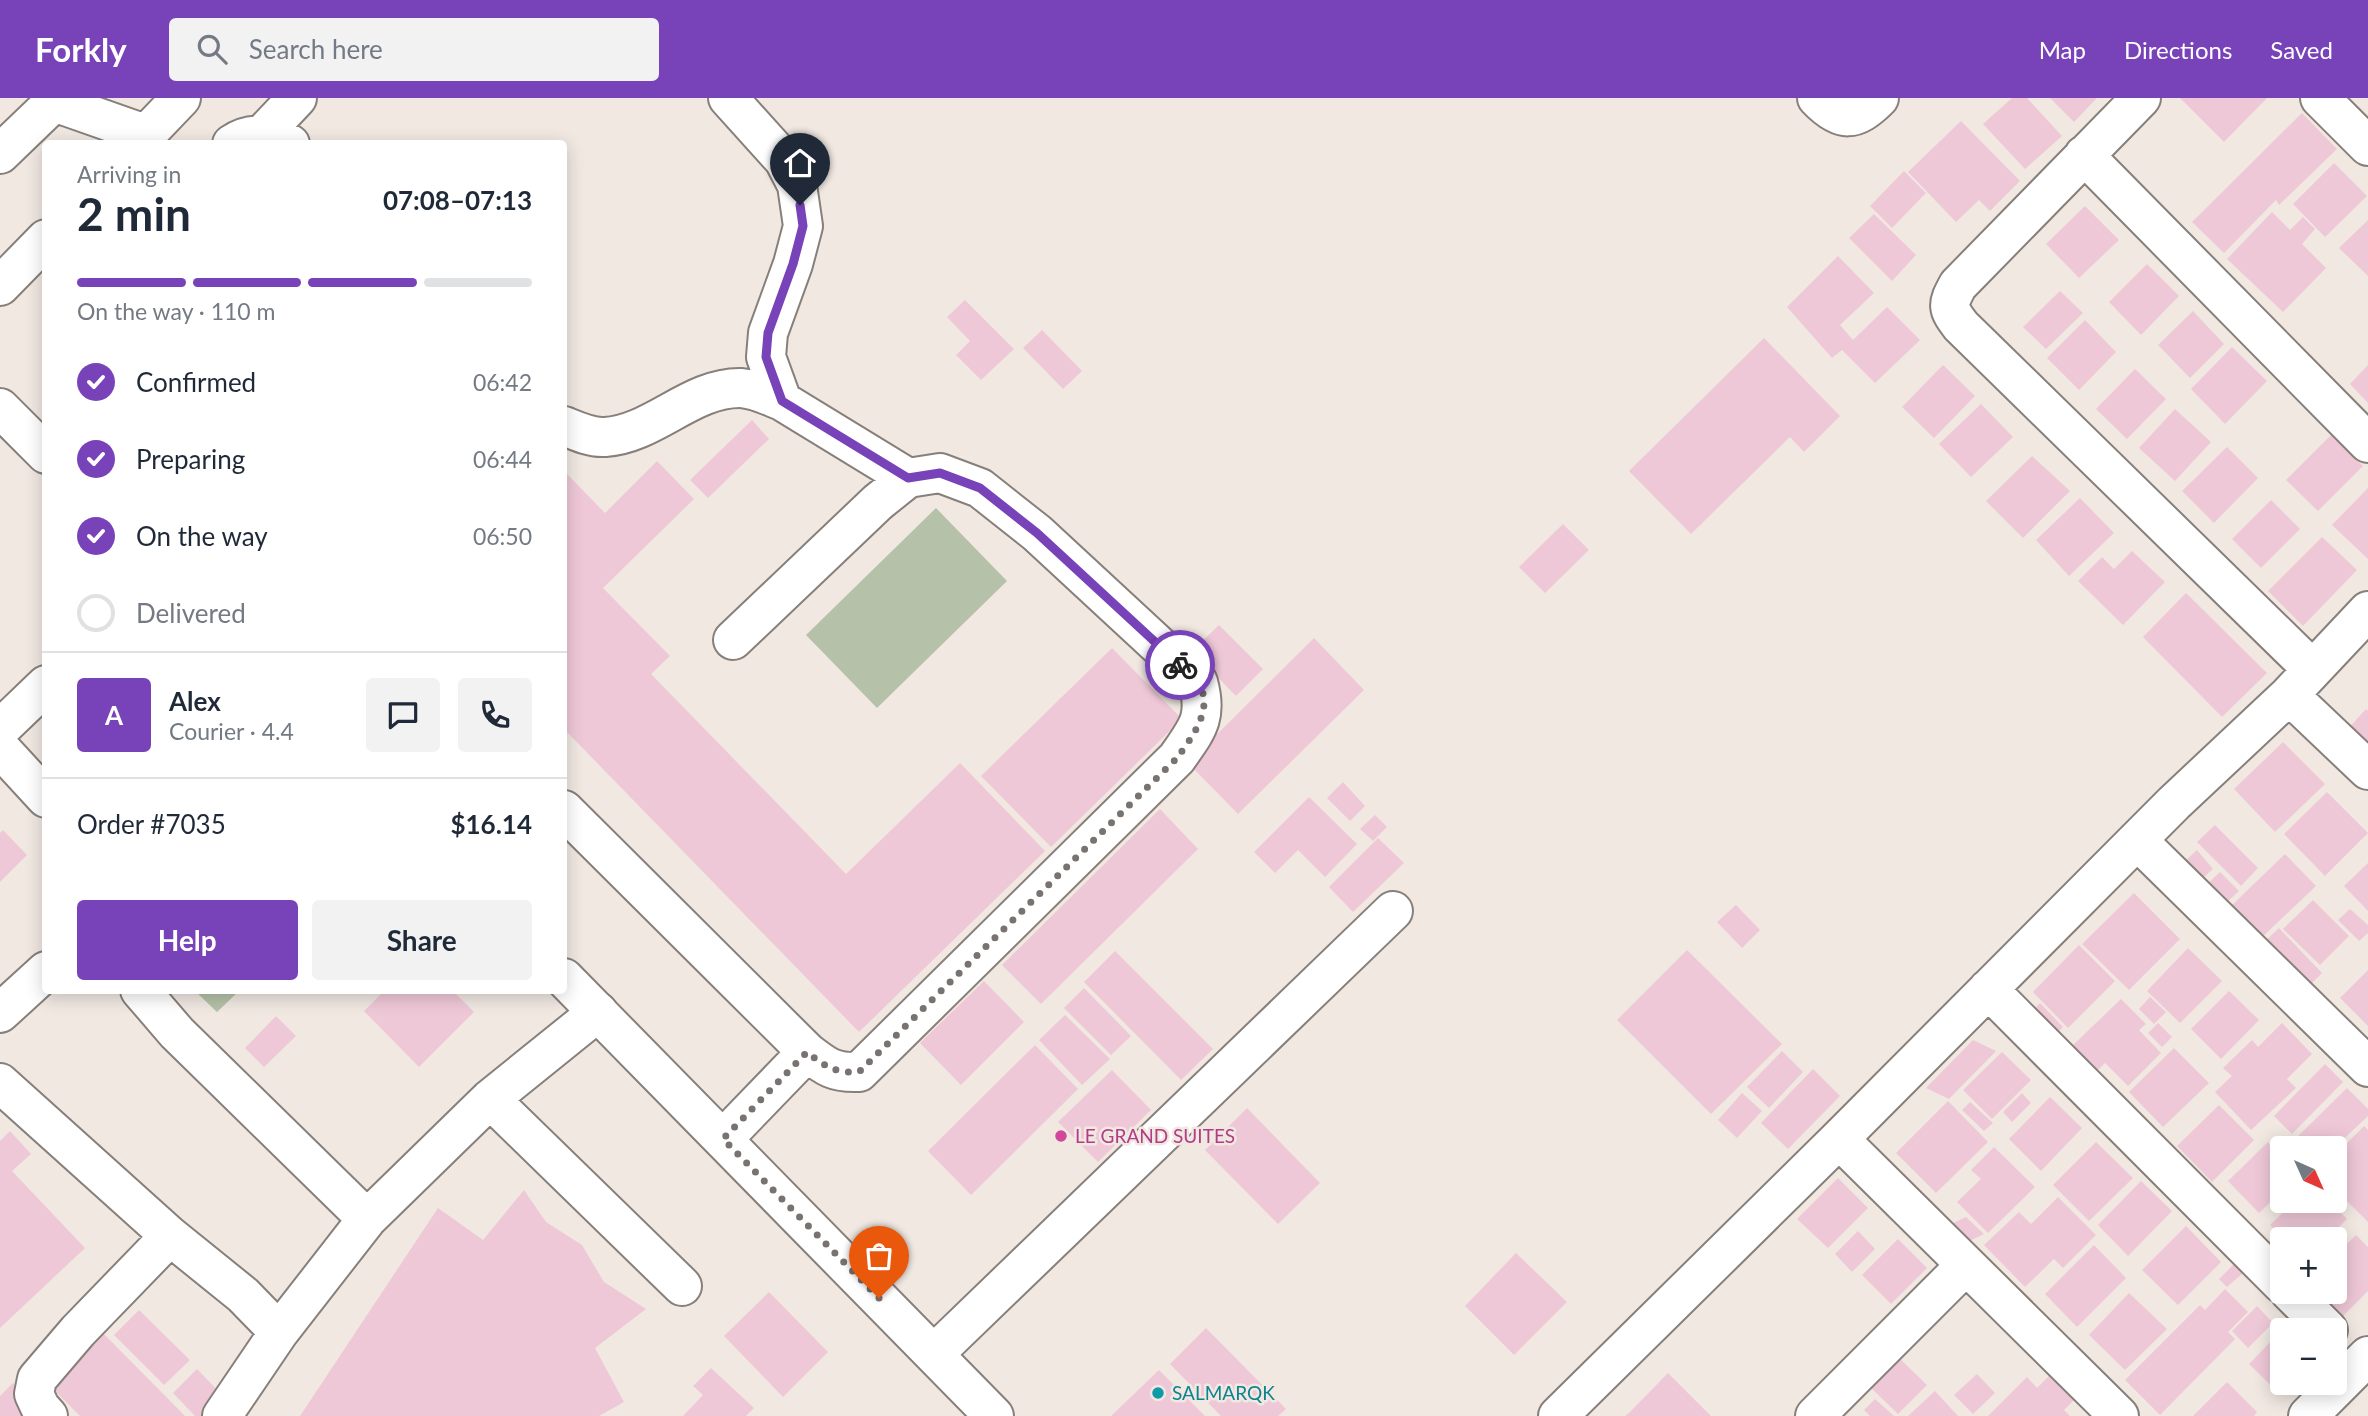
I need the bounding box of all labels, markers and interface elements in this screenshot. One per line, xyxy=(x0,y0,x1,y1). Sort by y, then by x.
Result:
search box xyxy=(169,18,659,81)
text: Forkly xyxy=(35,29,127,69)
icon: search xyxy=(193,30,231,68)
text: Search here xyxy=(249,33,383,65)
text: Map xyxy=(2039,35,2086,64)
text: Directions xyxy=(2124,35,2232,64)
text: Saved xyxy=(2270,35,2333,64)
pin xyxy=(770,133,830,205)
icon: home xyxy=(781,144,819,182)
text: Arriving in xyxy=(77,160,181,188)
text: 07:08–07:13 xyxy=(383,184,532,216)
text: 2 min xyxy=(77,186,191,241)
text: On the way · 110 m xyxy=(77,297,276,325)
icon: check xyxy=(77,363,115,401)
text: Confirmed xyxy=(136,366,256,398)
text: 06:42 xyxy=(473,368,532,396)
icon: check xyxy=(77,440,115,478)
text: Preparing xyxy=(136,443,245,475)
text: 06:44 xyxy=(473,445,532,473)
icon: check xyxy=(77,517,115,555)
text: On the way xyxy=(136,520,268,552)
text: 06:50 xyxy=(473,522,532,550)
text: Delivered xyxy=(136,597,246,629)
courier xyxy=(1145,630,1215,700)
icon: bike xyxy=(1161,646,1199,684)
button: chat xyxy=(366,678,440,752)
button: phone xyxy=(458,678,532,752)
text: Alex xyxy=(169,685,221,717)
text: A xyxy=(105,699,123,731)
text: Courier · 4.4 xyxy=(169,717,294,745)
text: Order #7035 xyxy=(77,808,226,840)
text: $16.14 xyxy=(450,808,532,840)
button: Help xyxy=(77,900,298,980)
button: Share xyxy=(312,900,532,980)
place label: LE GRAND SUITES xyxy=(1075,1124,1235,1147)
marker: LE GRAND SUITES xyxy=(1053,1128,1069,1144)
north arrow xyxy=(2270,1136,2347,1213)
map controls xyxy=(2270,1136,2347,1395)
pin xyxy=(849,1226,909,1298)
button: + xyxy=(2270,1227,2347,1304)
icon: bag xyxy=(860,1237,898,1275)
button: − xyxy=(2270,1318,2347,1395)
place label: SALMARQK xyxy=(1172,1381,1275,1404)
marker: SALMARQK xyxy=(1150,1385,1166,1401)

